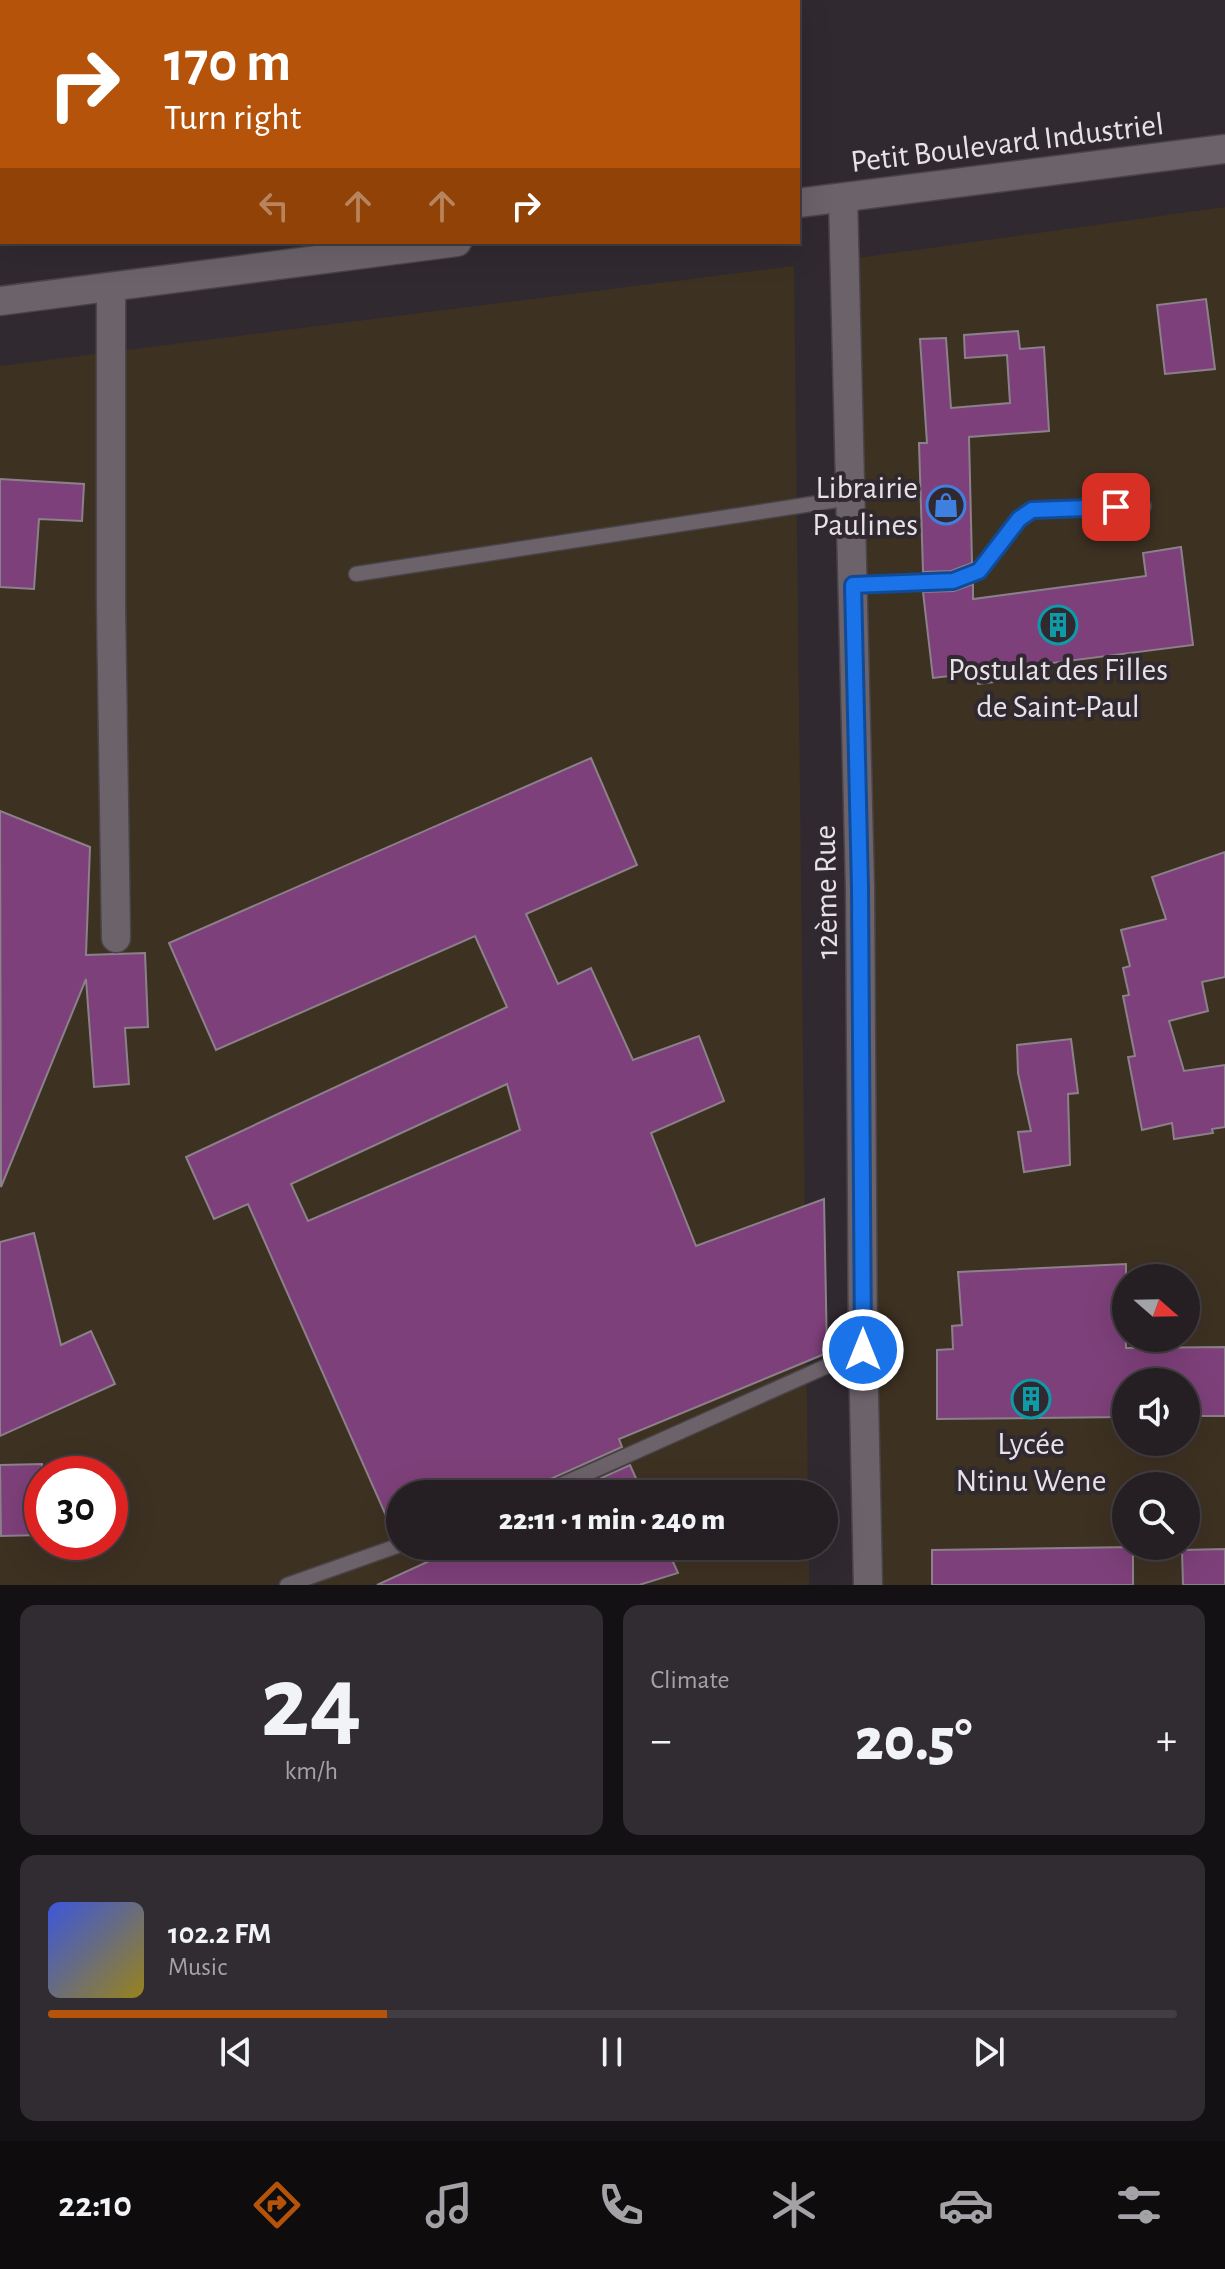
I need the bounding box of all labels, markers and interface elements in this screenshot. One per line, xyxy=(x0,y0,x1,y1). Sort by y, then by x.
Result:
icon: right xyxy=(32,32,136,136)
text: 170 m xyxy=(164,35,291,91)
text: Turn right xyxy=(164,100,301,136)
street label: Petit Boulevard Industriel xyxy=(849,108,1165,178)
icon: left xyxy=(252,184,296,228)
icon: ahead xyxy=(336,184,380,228)
icon: ahead xyxy=(420,184,464,228)
icon: right xyxy=(504,184,548,228)
place label: Librairie Paulines xyxy=(812,472,918,541)
pin xyxy=(1082,473,1150,541)
shop icon: Librairie Paulines xyxy=(925,484,967,526)
icon: arrive xyxy=(1094,485,1138,529)
building icon: Postulat des Filles de Saint-Paul xyxy=(1037,604,1079,646)
place label: Postulat des Filles de Saint-Paul xyxy=(948,654,1168,723)
street label: 12ème Rue xyxy=(809,825,843,959)
north arrow xyxy=(1112,1264,1200,1352)
map controls xyxy=(1112,1264,1200,1560)
position arrow xyxy=(821,1308,905,1392)
button: sound xyxy=(1112,1368,1200,1456)
building icon: Lycée Ntinu Wene xyxy=(1010,1378,1052,1420)
place label: Lycée Ntinu Wene xyxy=(956,1428,1106,1497)
speed limit sign: 30 xyxy=(24,1456,128,1560)
button: search xyxy=(1112,1472,1200,1560)
text: 22:11 · 1 min · 240 m xyxy=(499,1505,725,1535)
text: 24 xyxy=(261,1652,362,1756)
text: Climate xyxy=(651,1667,729,1693)
text: 20.5° xyxy=(855,1711,972,1771)
text: − xyxy=(651,1719,672,1763)
text: + xyxy=(1156,1719,1177,1763)
text: km/h xyxy=(284,1758,338,1784)
text: 102.2 FM xyxy=(168,1919,271,1949)
text: Music xyxy=(168,1954,227,1980)
icon: previous xyxy=(214,2030,258,2074)
icon: pause xyxy=(590,2030,634,2074)
icon: next xyxy=(967,2030,1011,2074)
icon: directions xyxy=(249,2177,305,2233)
icon: music xyxy=(421,2177,477,2233)
icon: phone xyxy=(593,2177,649,2233)
icon: climate xyxy=(766,2177,822,2233)
icon: car xyxy=(938,2177,994,2233)
icon: filters xyxy=(1111,2177,1167,2233)
text: 22:10 xyxy=(58,2187,132,2223)

